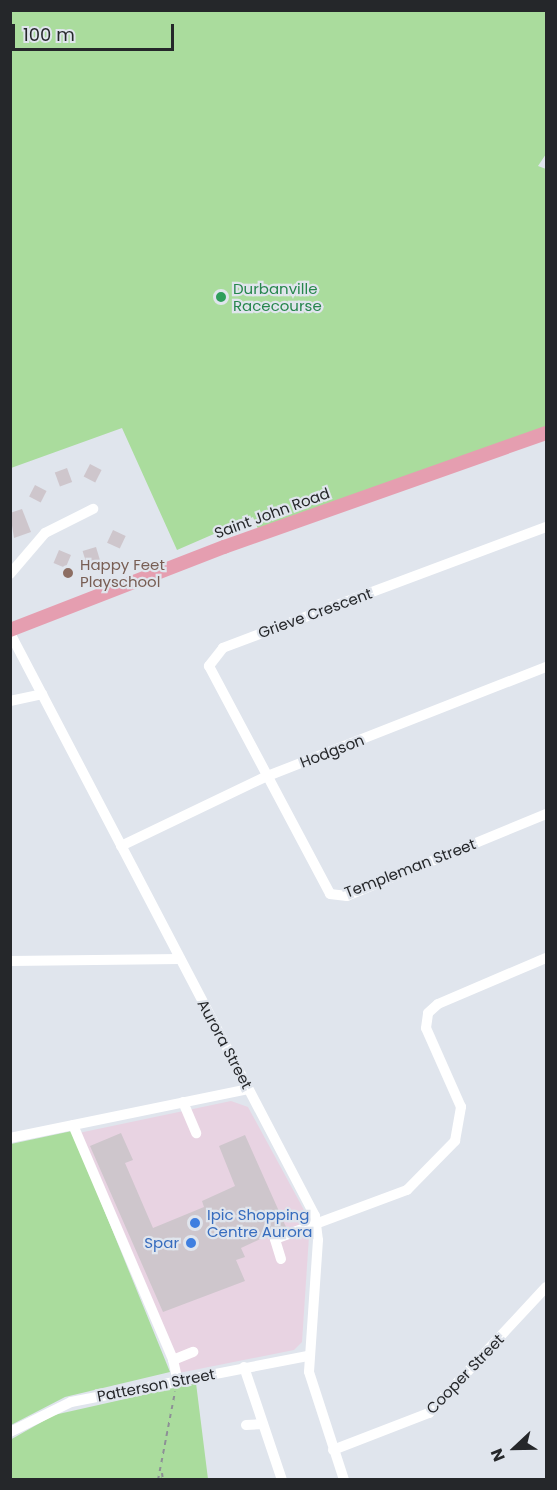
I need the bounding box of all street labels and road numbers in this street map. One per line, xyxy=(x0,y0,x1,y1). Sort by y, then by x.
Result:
street label: Saint John Road xyxy=(212,484,332,542)
street label: Grieve Crescent xyxy=(256,584,374,642)
street label: Hodgson xyxy=(297,731,367,771)
street label: Templeman Street xyxy=(342,835,478,901)
street label: Aurora Street xyxy=(194,996,256,1092)
street label: Cooper Street xyxy=(422,1330,508,1418)
street label: Patterson Street xyxy=(96,1365,216,1405)

